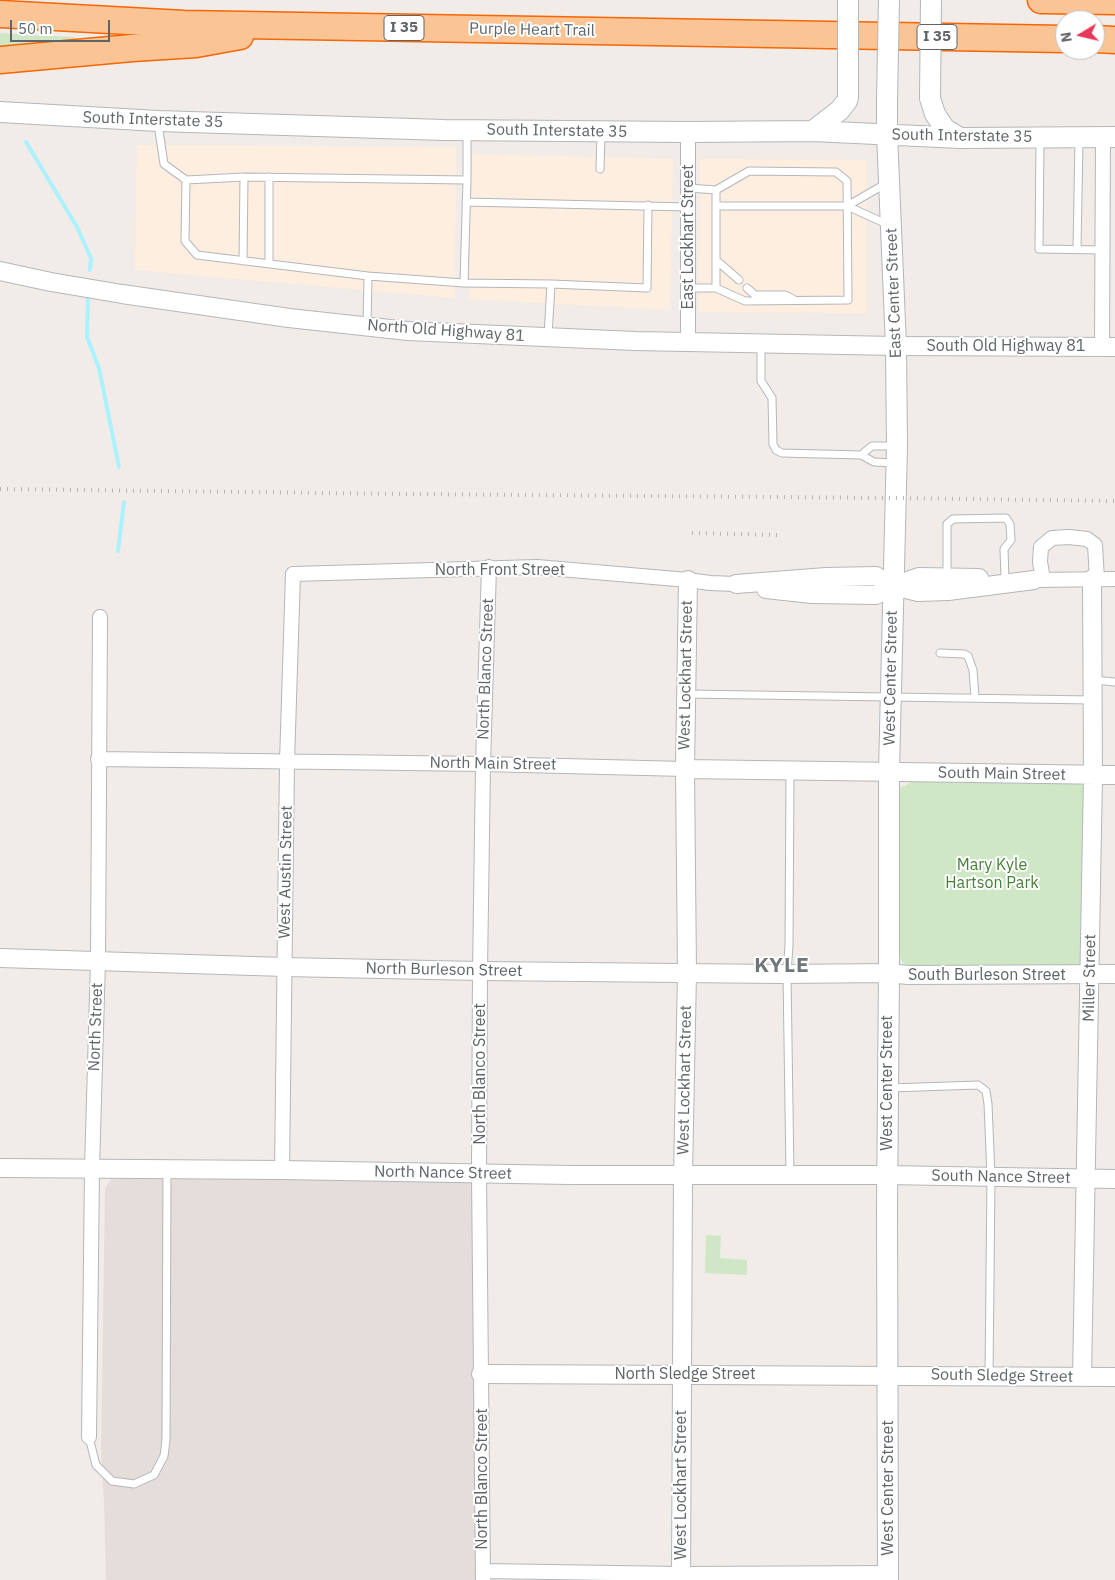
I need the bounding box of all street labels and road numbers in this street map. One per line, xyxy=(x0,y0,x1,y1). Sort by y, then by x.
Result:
road number: I 35 xyxy=(384,15,424,40)
street label: Purple Heart Trail xyxy=(469,19,595,41)
road number: I 35 xyxy=(917,24,957,50)
street label: South Interstate 35 xyxy=(82,108,224,132)
street label: South Interstate 35 xyxy=(487,120,627,142)
street label: South Interstate 35 xyxy=(892,125,1032,147)
street label: East Lockhart Street xyxy=(678,164,698,310)
street label: East Center Street xyxy=(882,227,906,359)
street label: North Old Highway 81 xyxy=(367,316,525,346)
street label: South Old Highway 81 xyxy=(927,336,1085,356)
street label: North Front Street xyxy=(435,560,565,580)
street label: North Blanco Street xyxy=(474,598,498,740)
street label: West Lockhart Street xyxy=(675,600,697,750)
street label: West Center Street xyxy=(880,610,902,746)
street label: North Main Street xyxy=(429,753,557,775)
street label: South Main Street xyxy=(938,763,1066,785)
street label: West Austin Street xyxy=(275,805,297,939)
street label: Miller Street xyxy=(1080,934,1100,1022)
street label: North Burleson Street xyxy=(365,959,523,981)
street label: South Burleson Street xyxy=(908,965,1066,985)
street label: North Street xyxy=(85,982,107,1072)
street label: North Blanco Street xyxy=(470,1003,490,1145)
street label: West Lockhart Street xyxy=(674,1005,696,1155)
street label: West Center Street xyxy=(877,1015,897,1151)
street label: North Nance Street xyxy=(374,1162,512,1184)
street label: South Nance Street xyxy=(931,1166,1071,1188)
street label: North Sledge Street xyxy=(614,1364,756,1384)
street label: South Sledge Street xyxy=(931,1365,1073,1387)
street label: North Blanco Street xyxy=(472,1408,492,1550)
street label: West Lockhart Street xyxy=(671,1410,691,1560)
street label: West Center Street xyxy=(878,1420,898,1556)

